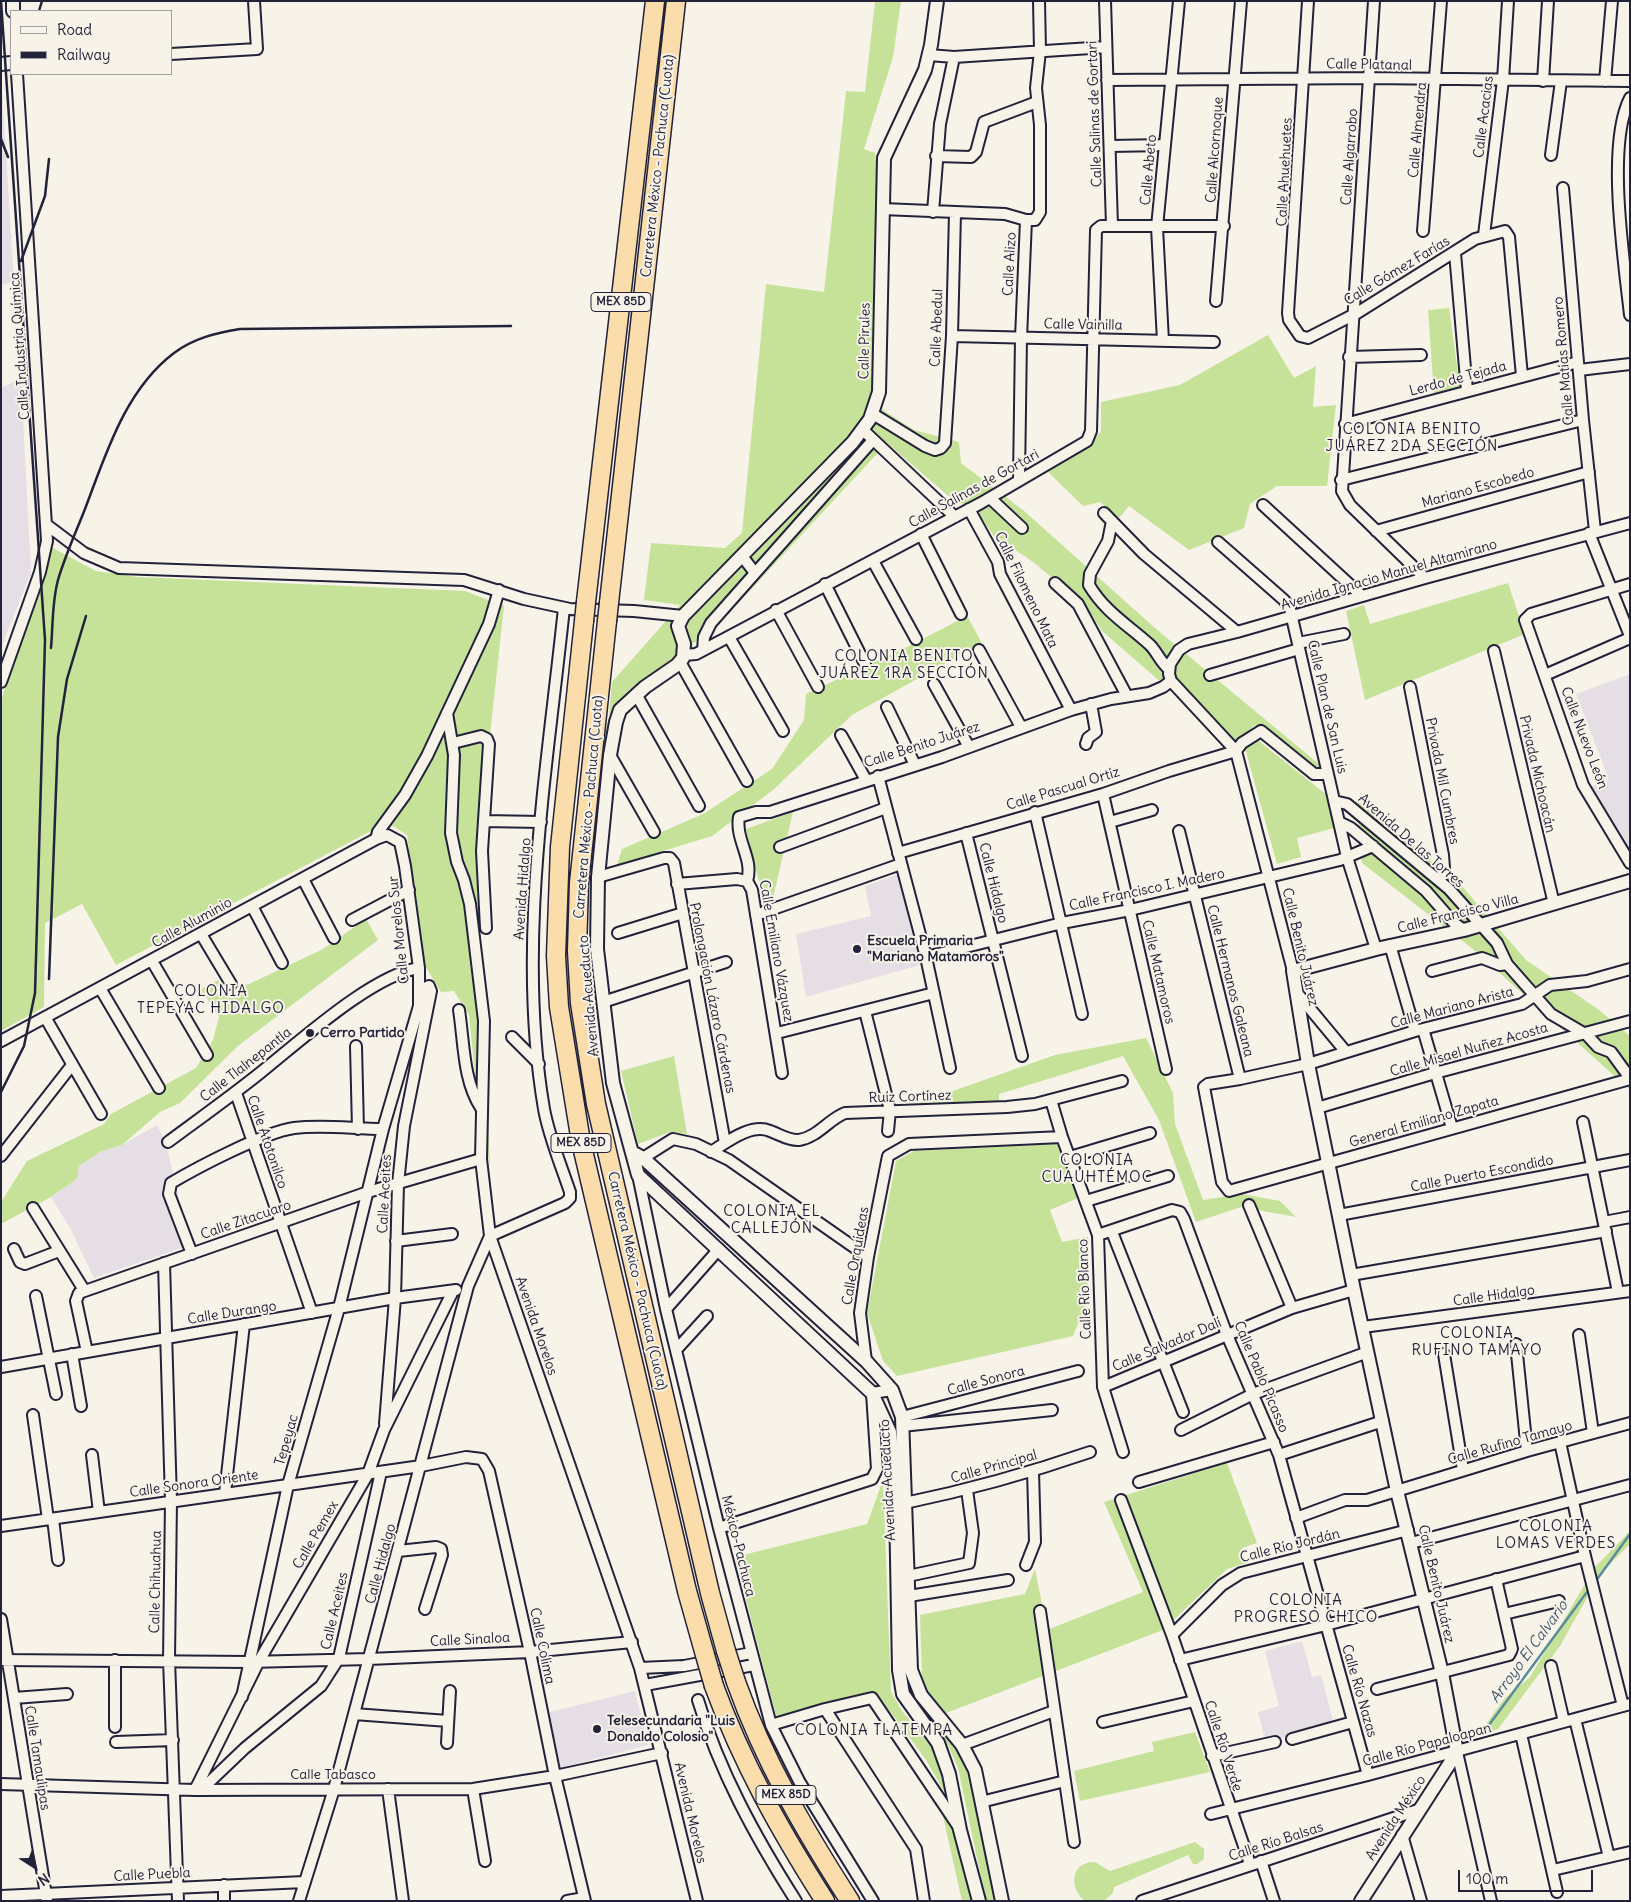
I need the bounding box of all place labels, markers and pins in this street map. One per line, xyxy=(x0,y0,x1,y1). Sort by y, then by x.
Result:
place label: Escuela Primaria "Mariano Matamoros" xyxy=(867,933,1004,966)
marker: Escuela Primaria "Mariano Matamoros" xyxy=(851,943,863,955)
place label: Cerro Partido xyxy=(320,1025,405,1041)
marker: Cerro Partido xyxy=(304,1027,316,1039)
place label: Telesecundaria "Luis Donaldo Colosio" xyxy=(607,1713,735,1745)
marker: Telesecundaria "Luis Donaldo Colosio" xyxy=(591,1723,603,1735)

